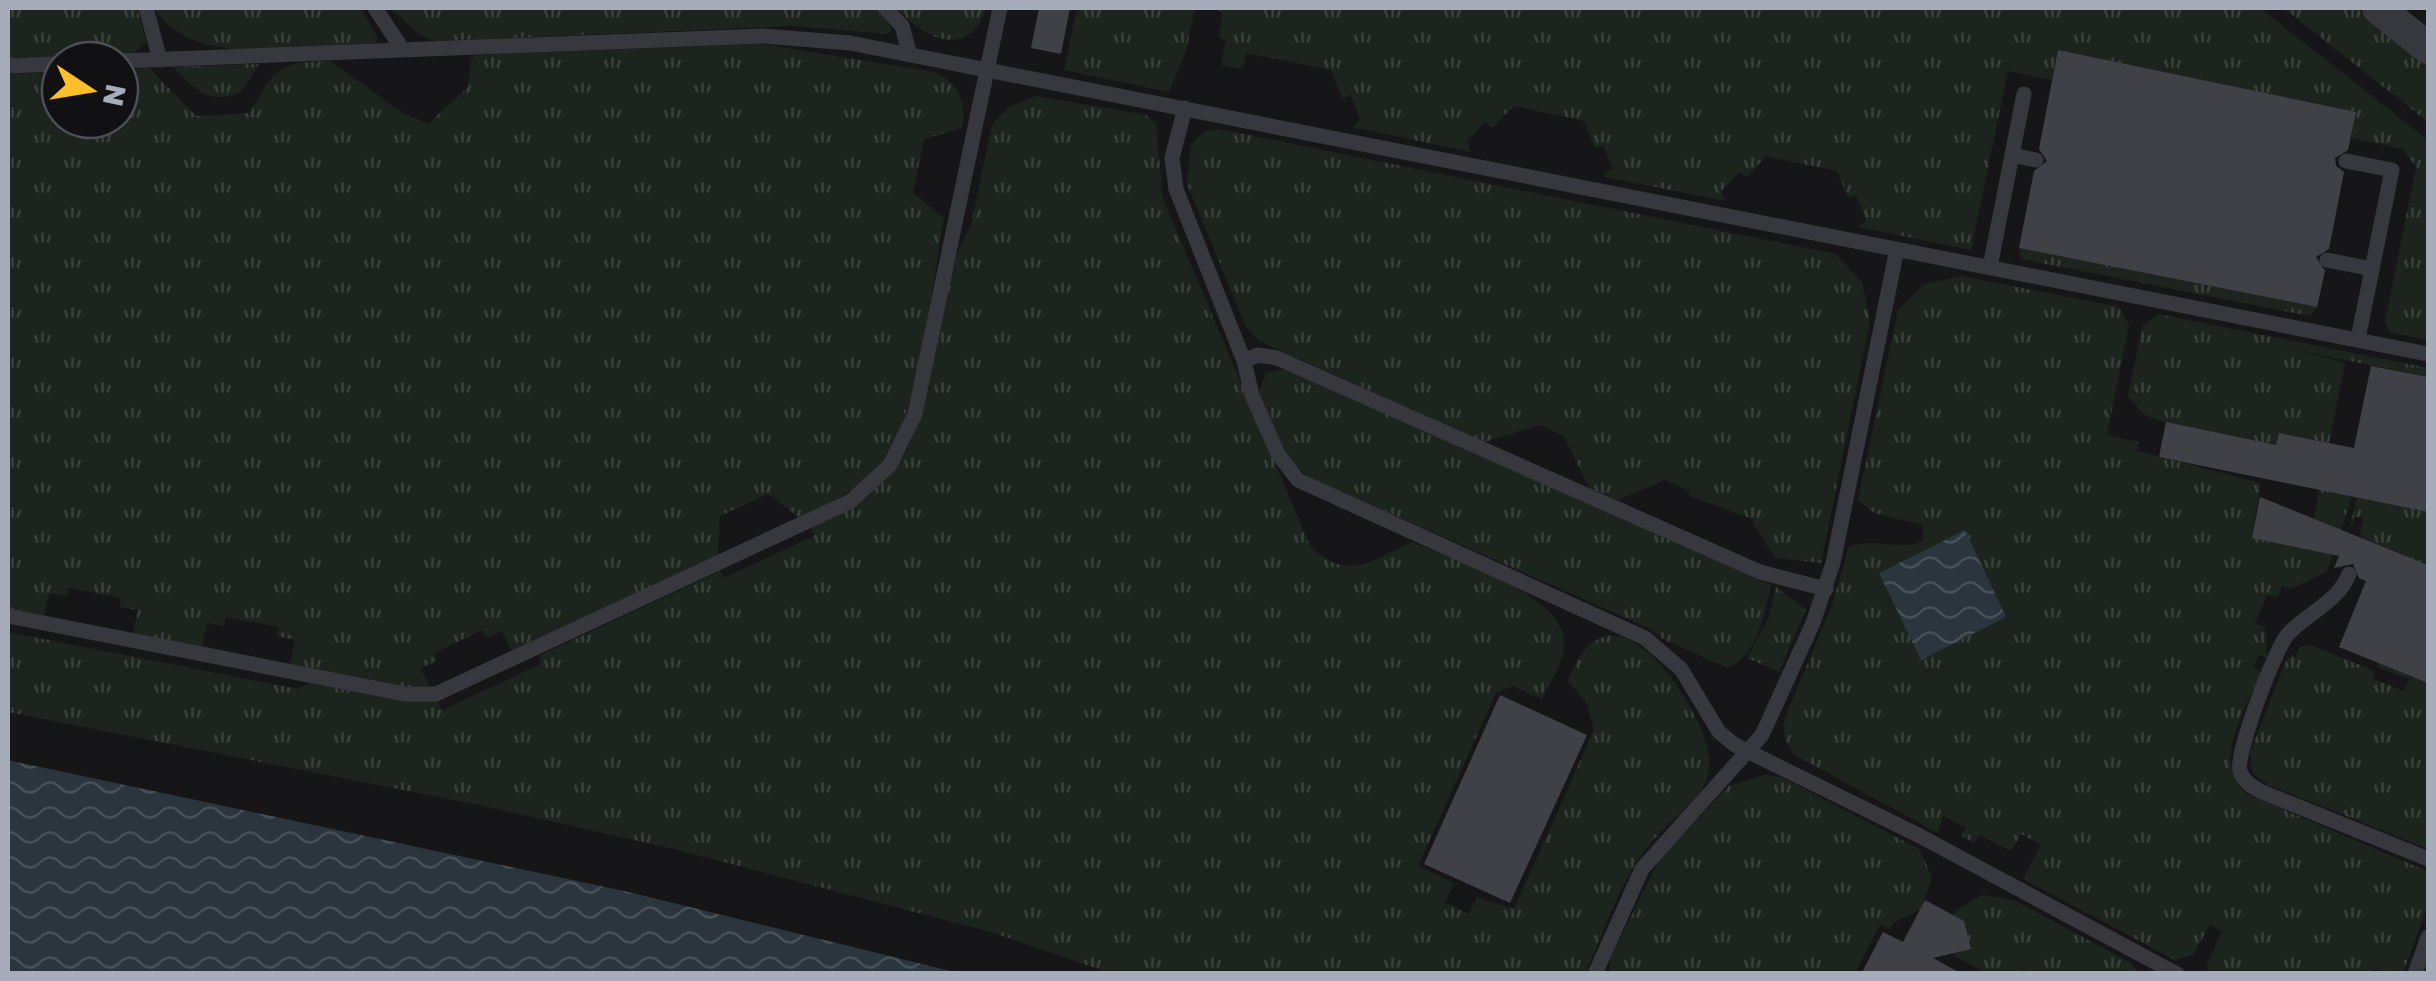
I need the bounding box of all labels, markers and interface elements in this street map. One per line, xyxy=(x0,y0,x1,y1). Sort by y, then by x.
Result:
north arrow xyxy=(40,40,140,140)
text: N xyxy=(97,81,133,109)

